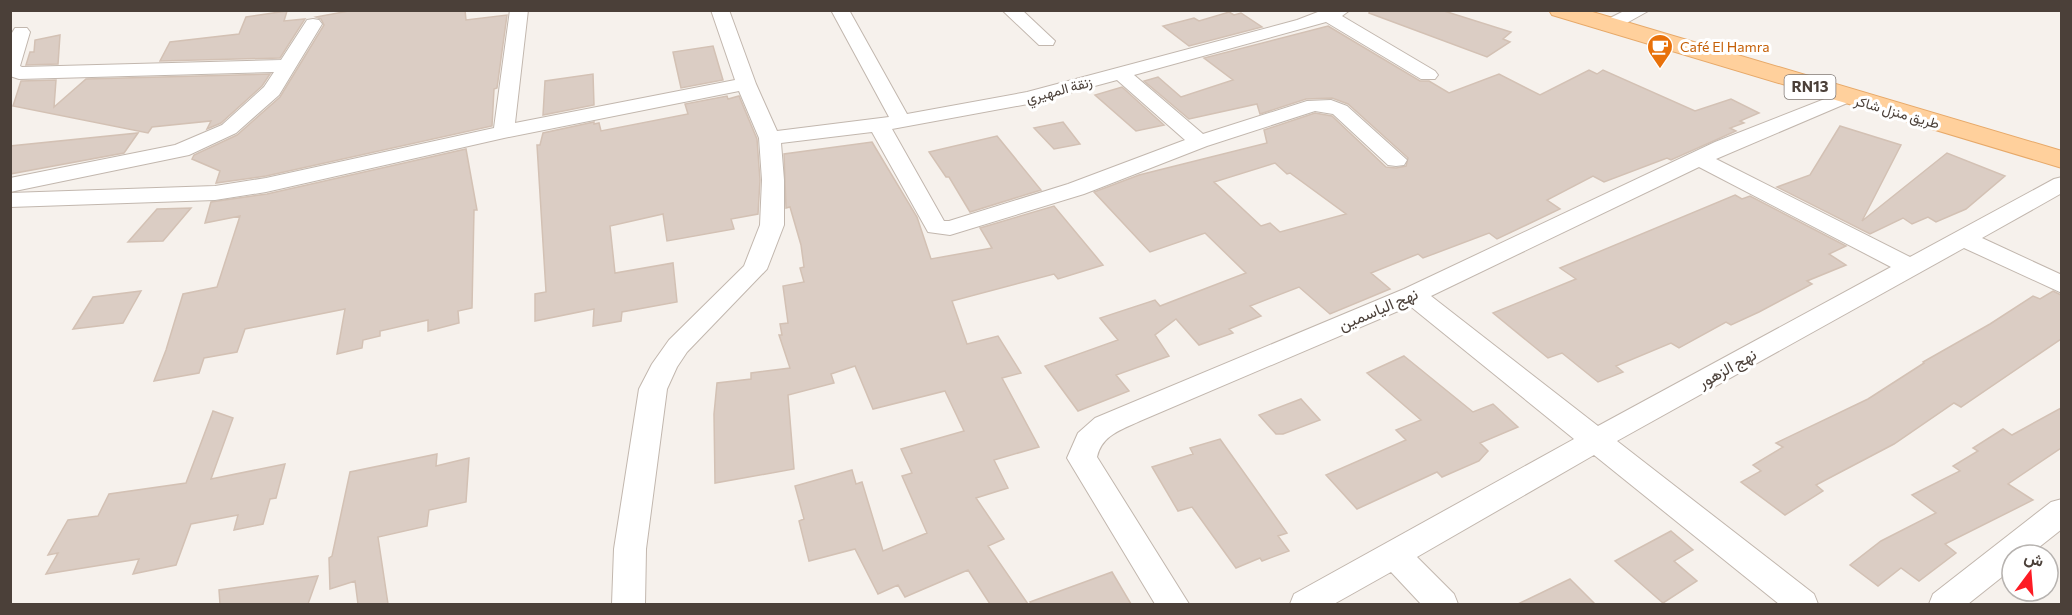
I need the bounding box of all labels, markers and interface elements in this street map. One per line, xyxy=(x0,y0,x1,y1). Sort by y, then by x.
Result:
cafe icon: Café El Hamra xyxy=(1645,32,1675,70)
place label: Café El Hamra xyxy=(1680,38,1770,55)
street label: زنقة المهيري xyxy=(1024,72,1095,110)
road number: RN13 xyxy=(1784,75,1836,99)
street label: طريق منزل شاكر xyxy=(1851,91,1942,134)
street label: نهج الياسمين xyxy=(1335,283,1422,337)
street label: نهج الزهور xyxy=(1693,344,1761,394)
north arrow xyxy=(2000,543,2060,603)
text: ش xyxy=(2022,546,2046,571)

